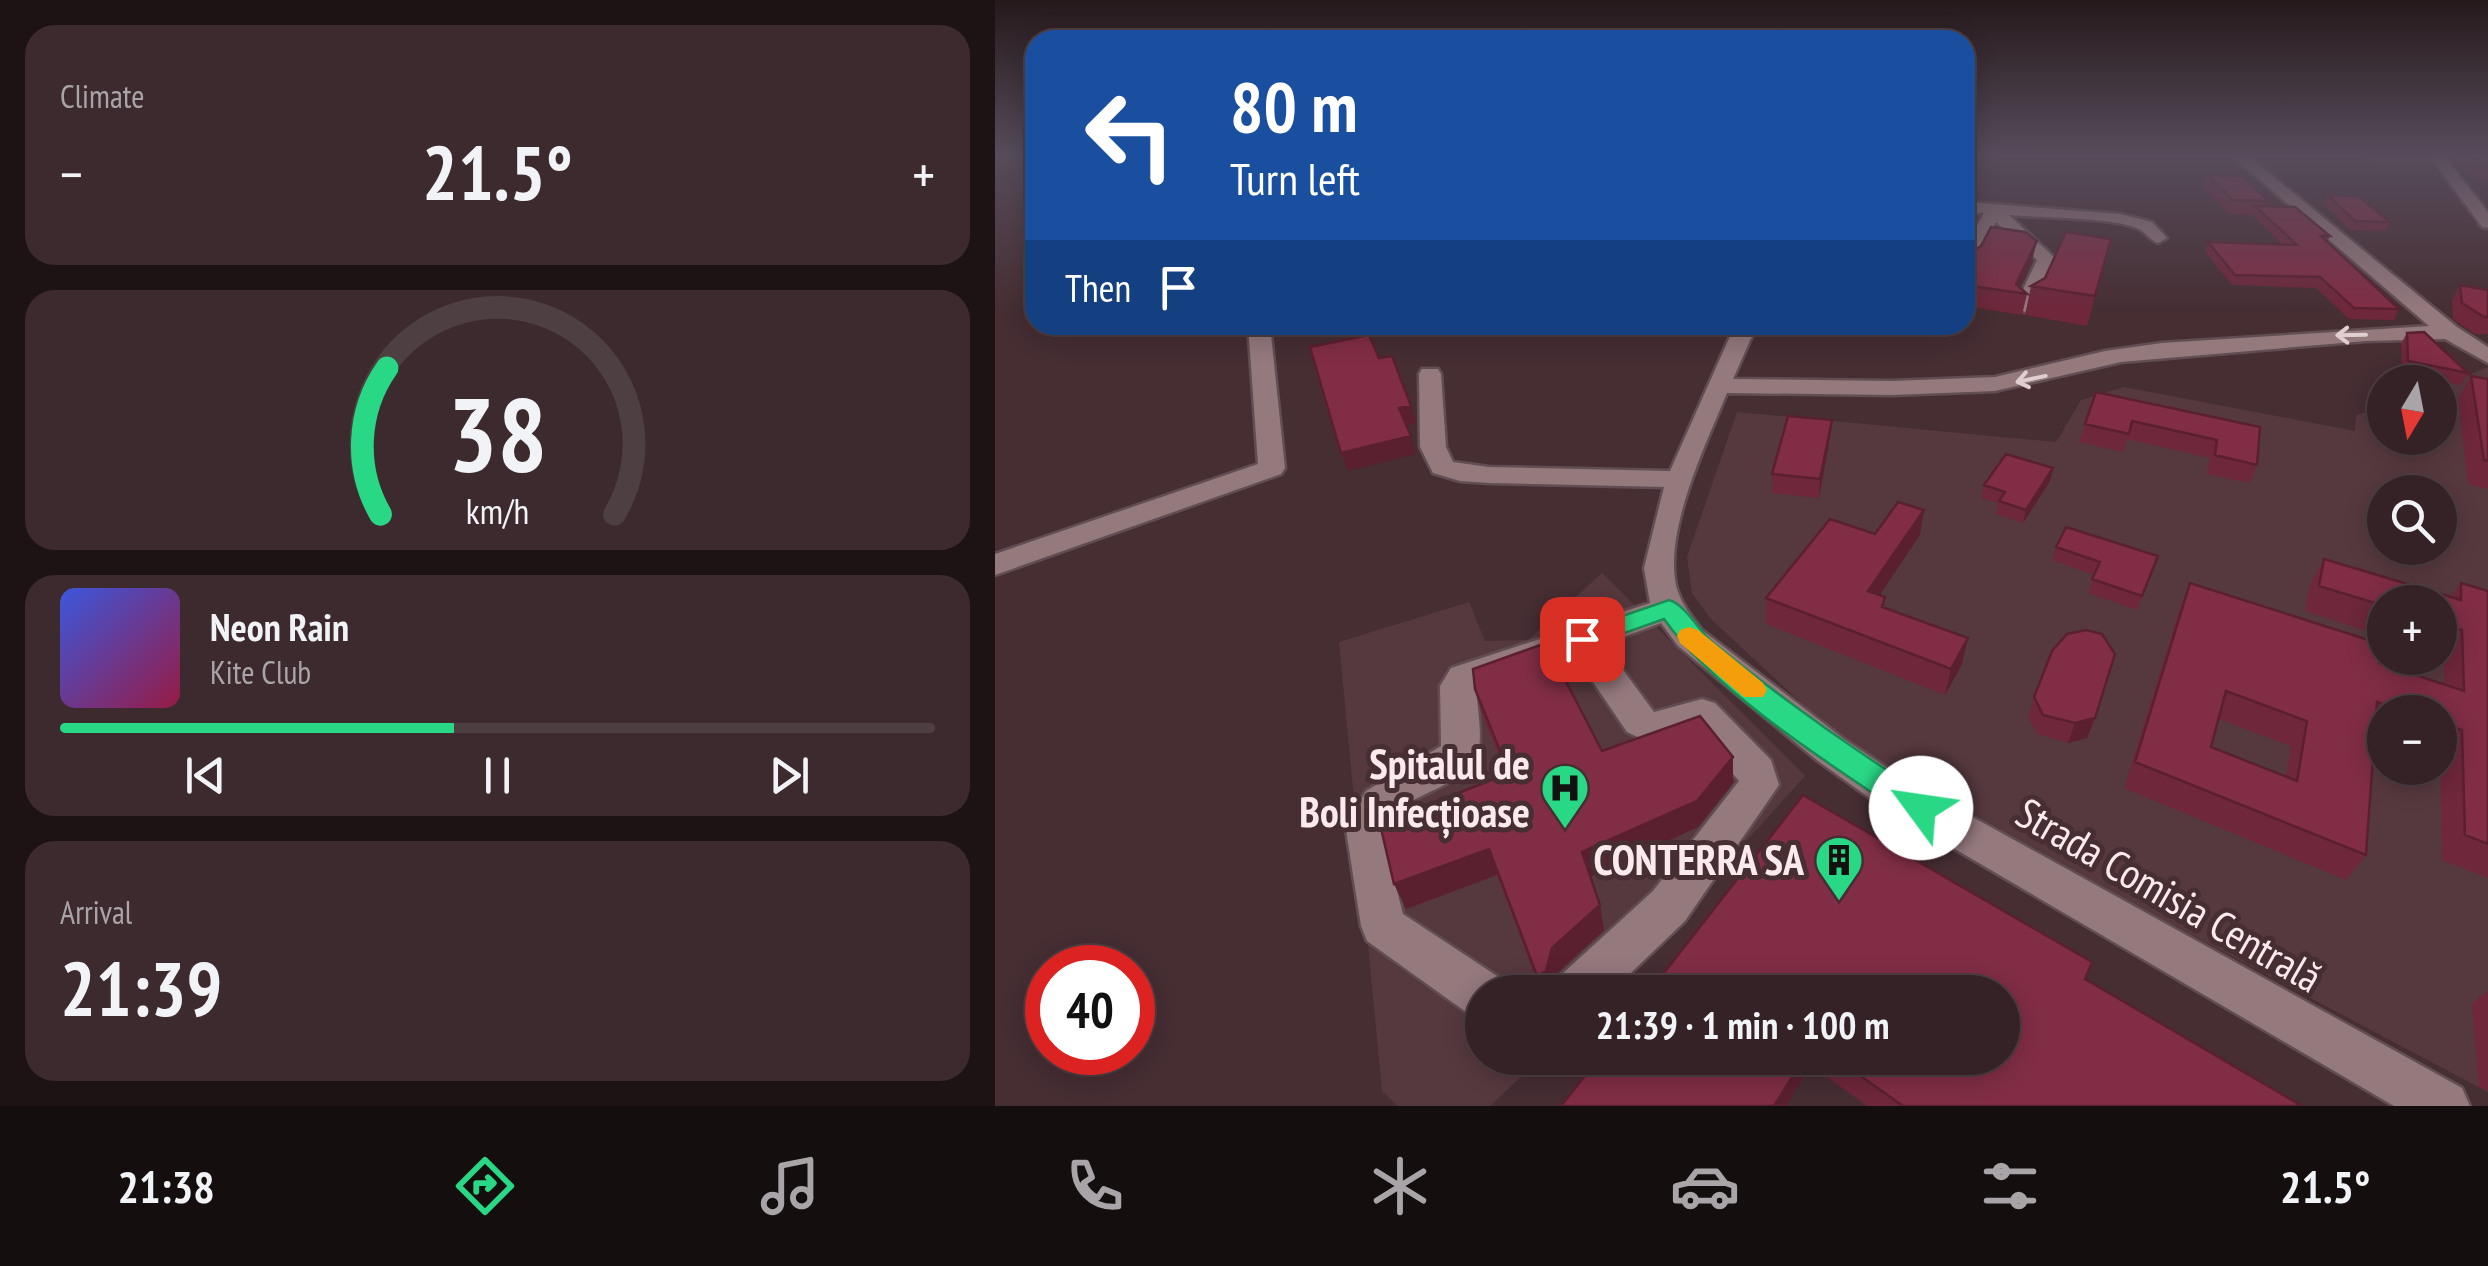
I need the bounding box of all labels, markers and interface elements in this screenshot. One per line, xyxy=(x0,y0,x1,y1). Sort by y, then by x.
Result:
text: 80 m xyxy=(1230,61,1358,151)
icon: left xyxy=(1065,70,1195,200)
text: Climate xyxy=(60,75,144,117)
text: 21.5° xyxy=(422,124,573,221)
text: − xyxy=(60,138,83,209)
text: + xyxy=(912,138,935,209)
text: Turn left xyxy=(1230,149,1360,207)
icon: arrive xyxy=(1151,260,1206,315)
text: Then xyxy=(1065,263,1131,312)
one-way arrow xyxy=(2336,325,2368,344)
north arrow xyxy=(2367,365,2457,455)
map controls xyxy=(2367,365,2457,785)
text: 38 xyxy=(448,366,547,501)
one-way arrow xyxy=(2015,371,2047,390)
button: search xyxy=(2367,475,2457,565)
text: km/h xyxy=(466,488,529,534)
button: + xyxy=(2367,585,2457,675)
pin xyxy=(1540,597,1625,682)
text: Neon Rain xyxy=(210,602,349,651)
icon: arrive xyxy=(1555,612,1610,667)
text: Kite Club xyxy=(210,651,311,693)
button: − xyxy=(2367,695,2457,785)
place label: Spitalul de Boli Infecțioase xyxy=(1299,736,1530,839)
icon: previous xyxy=(178,748,233,803)
icon: pause xyxy=(470,748,525,803)
icon: next xyxy=(762,748,817,803)
position arrow xyxy=(1869,756,1973,860)
hospital icon: Spitalul de Boli Infecțioase xyxy=(1539,762,1591,830)
street label: Strada Comisia Centrală xyxy=(2007,785,2332,1004)
place label: CONTERRA SA xyxy=(1594,832,1805,887)
building icon: CONTERRA SA xyxy=(1813,834,1865,902)
text: Arrival xyxy=(60,891,132,933)
text: 21:39 xyxy=(60,940,222,1037)
speed limit sign: 40 xyxy=(1025,945,1155,1075)
text: 21:39 · 1 min · 100 m xyxy=(1596,1000,1889,1049)
icon: directions xyxy=(450,1151,520,1221)
icon: music xyxy=(755,1151,825,1221)
icon: phone xyxy=(1060,1151,1130,1221)
icon: climate xyxy=(1365,1151,1435,1221)
icon: car xyxy=(1670,1151,1740,1221)
icon: filters xyxy=(1975,1151,2045,1221)
text: 21:38 xyxy=(118,1157,215,1215)
text: 21.5° xyxy=(2280,1157,2370,1215)

